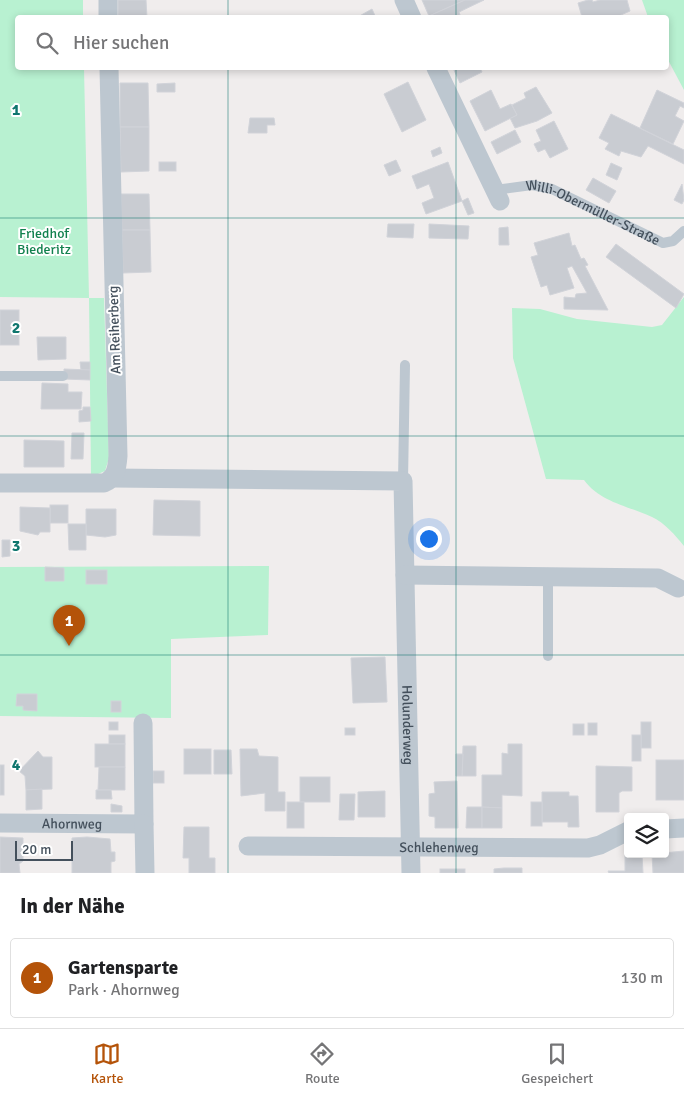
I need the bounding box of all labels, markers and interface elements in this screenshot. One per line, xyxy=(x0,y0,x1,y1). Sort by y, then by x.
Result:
search box xyxy=(15,15,669,70)
icon: search xyxy=(33,29,61,57)
text: Hier suchen xyxy=(73,31,169,55)
text: 1 xyxy=(12,100,21,120)
street label: Willi-Obermüller-Straße xyxy=(525,176,663,249)
park label: Friedhof Biederitz xyxy=(17,225,71,258)
street label: Am Reiherberg xyxy=(104,286,125,374)
text: 2 xyxy=(12,318,20,338)
your location xyxy=(416,526,442,552)
text: 3 xyxy=(12,536,20,556)
pin: 1 xyxy=(53,605,85,646)
street label: Holunderweg xyxy=(398,685,417,765)
text: 4 xyxy=(12,755,21,775)
map controls xyxy=(624,813,669,858)
button: layers xyxy=(624,813,669,858)
street label: Ahornweg xyxy=(42,815,102,833)
scale bar xyxy=(15,838,72,861)
street label: Schlehenweg xyxy=(399,839,479,856)
text: 20 m xyxy=(22,841,51,858)
text: In der Nähe xyxy=(20,893,125,919)
text: Gartensparte xyxy=(68,956,178,980)
text: 1 xyxy=(33,968,41,988)
text: 130 m xyxy=(621,968,663,988)
text: Park · Ahornweg xyxy=(68,980,180,1000)
tab: Karte xyxy=(91,1040,123,1087)
tab: Route xyxy=(305,1040,340,1087)
tab: Gespeichert xyxy=(521,1040,593,1087)

